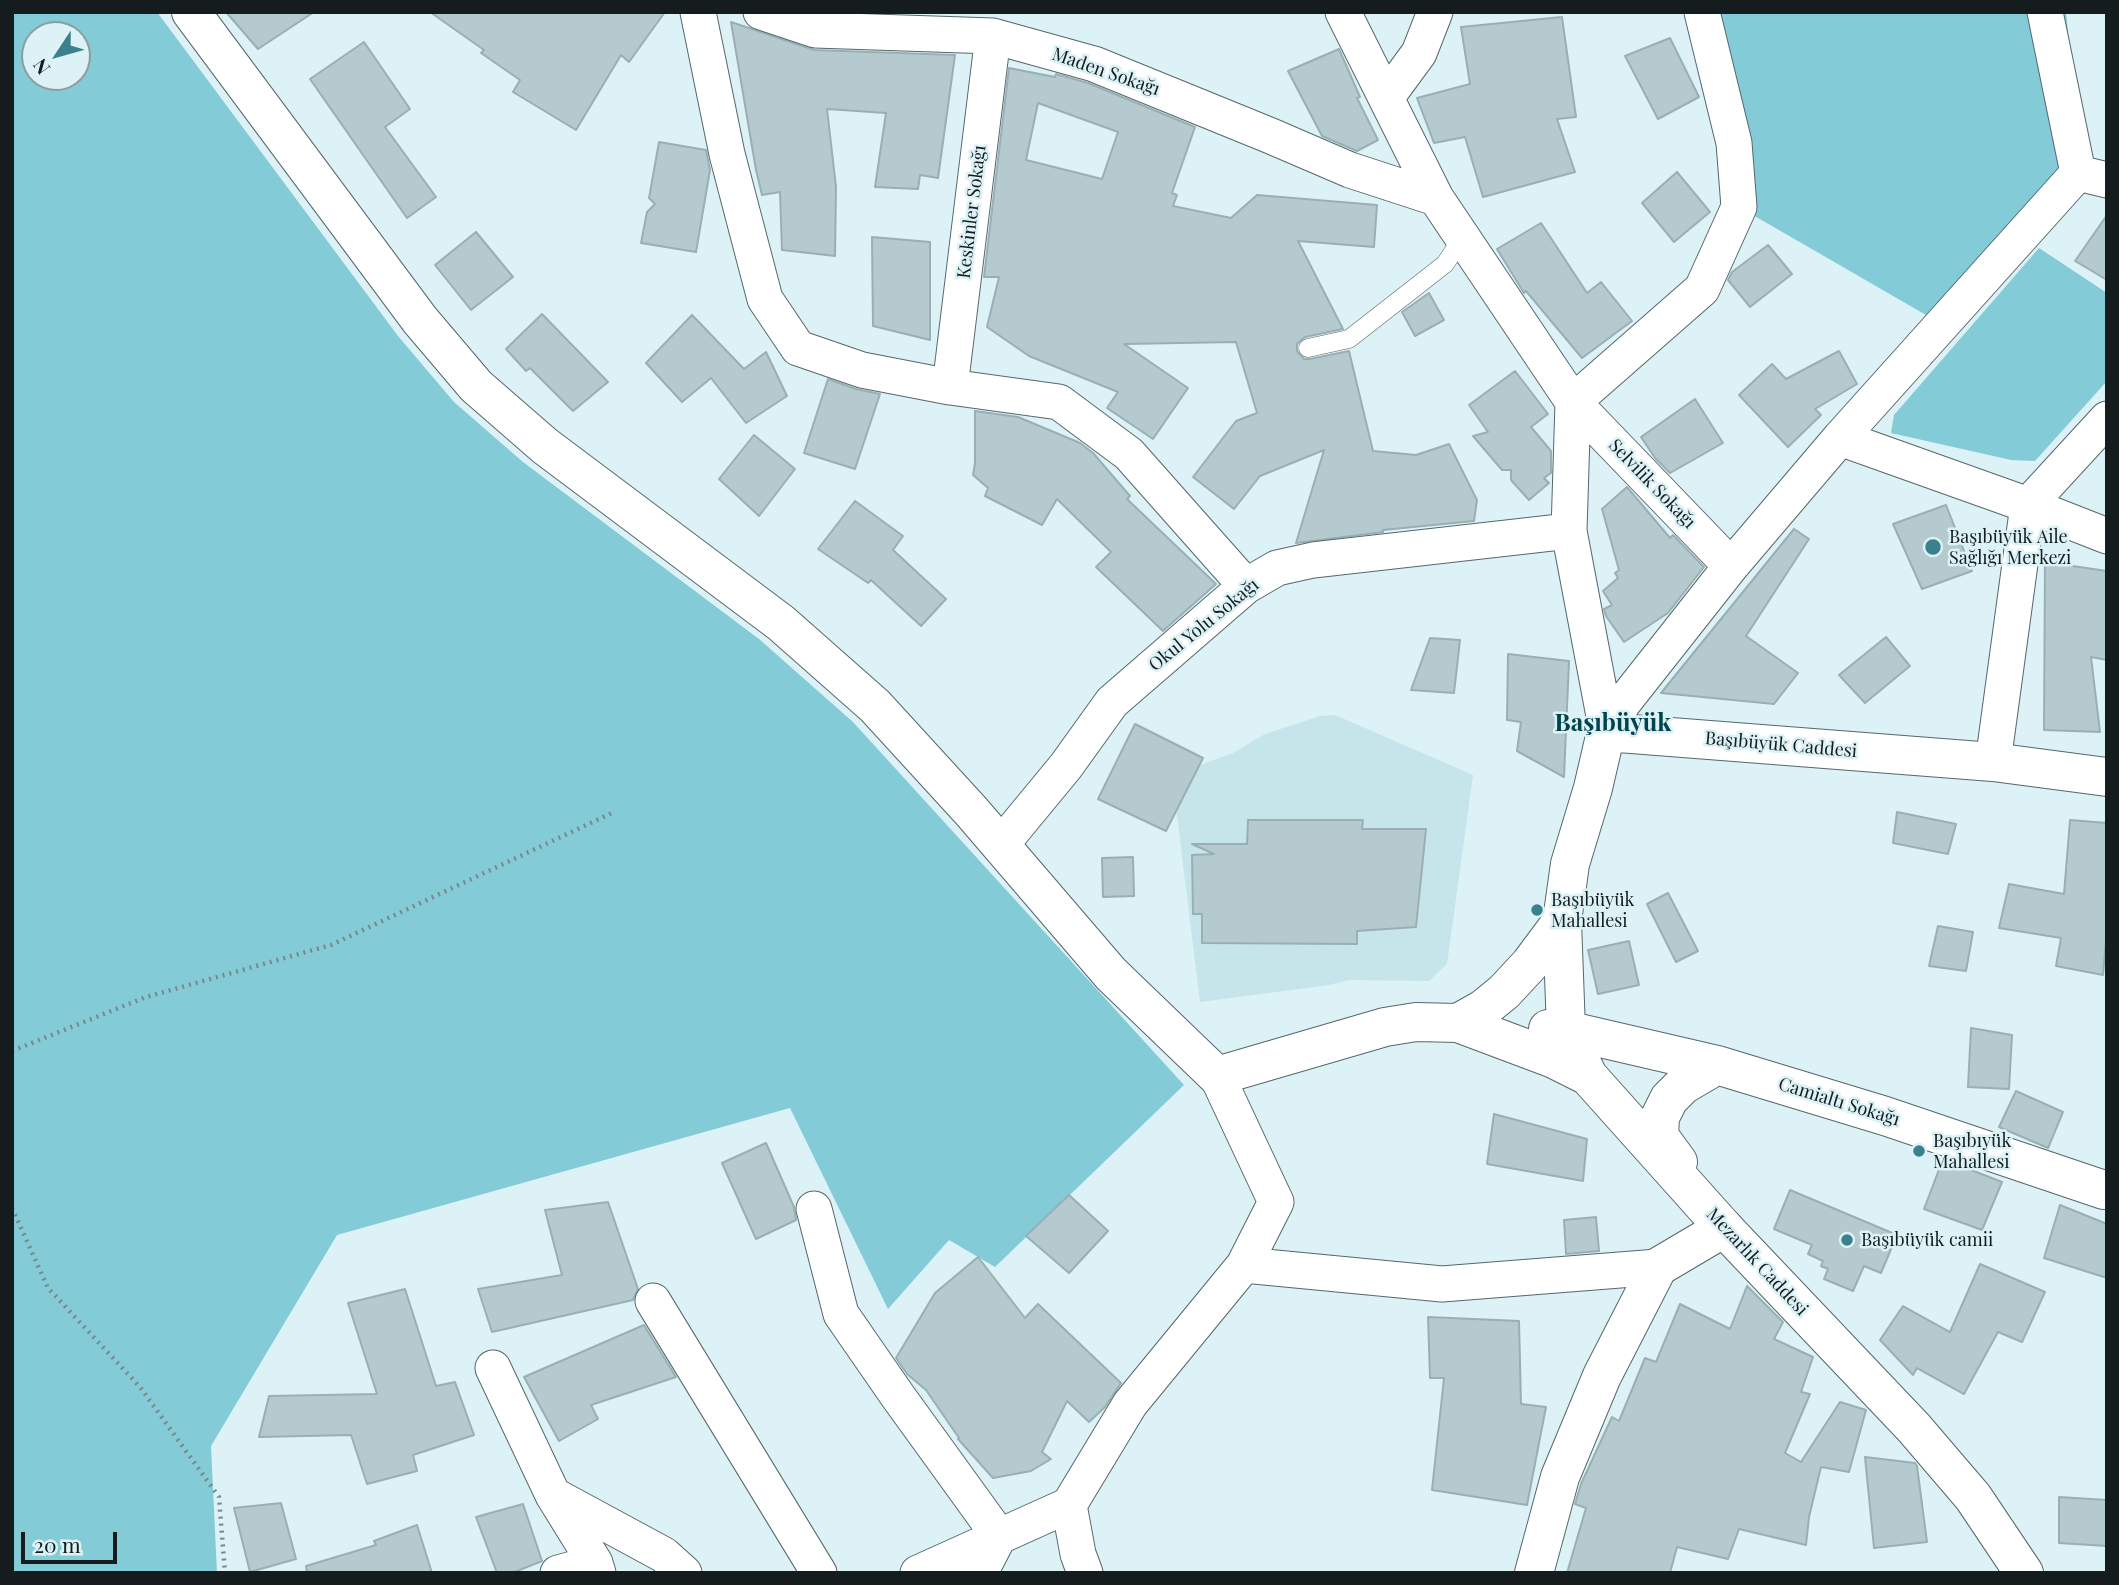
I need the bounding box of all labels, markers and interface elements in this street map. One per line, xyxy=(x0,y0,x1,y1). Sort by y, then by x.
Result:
north arrow xyxy=(21,21,91,91)
street label: Maden Sokağı xyxy=(1049,44,1163,100)
text: N xyxy=(26,54,55,80)
street label: Keskinler Sokağı xyxy=(953,144,991,280)
street label: Selvilik Sokağı xyxy=(1604,435,1700,533)
place label: Başıbüyük Aile Sağlığı Merkezi xyxy=(1949,526,2071,568)
marker: Başıbüyük Aile Sağlığı Merkezi xyxy=(1923,537,1943,557)
street label: Okul Yolu Sokağı xyxy=(1145,574,1263,676)
district label: Başıbüyük xyxy=(1555,710,1671,738)
street label: Başıbüyük Caddesi xyxy=(1704,728,1858,762)
place label: Başıbüyük Mahallesi xyxy=(1551,889,1635,932)
marker: Başıbüyük Mahallesi xyxy=(1529,902,1545,918)
street label: Camialtı Sokağı xyxy=(1776,1073,1902,1131)
place label: Başıbıyük Mahallesi xyxy=(1933,1130,2011,1172)
marker: Başıbıyük Mahallesi xyxy=(1911,1143,1927,1159)
street label: Mezarlık Caddesi xyxy=(1702,1204,1812,1320)
place label: Başıbüyük camii xyxy=(1861,1229,1993,1251)
marker: Başıbüyük camii xyxy=(1839,1232,1855,1248)
scale bar xyxy=(24,1518,121,1562)
text: 20 m xyxy=(34,1530,81,1558)

